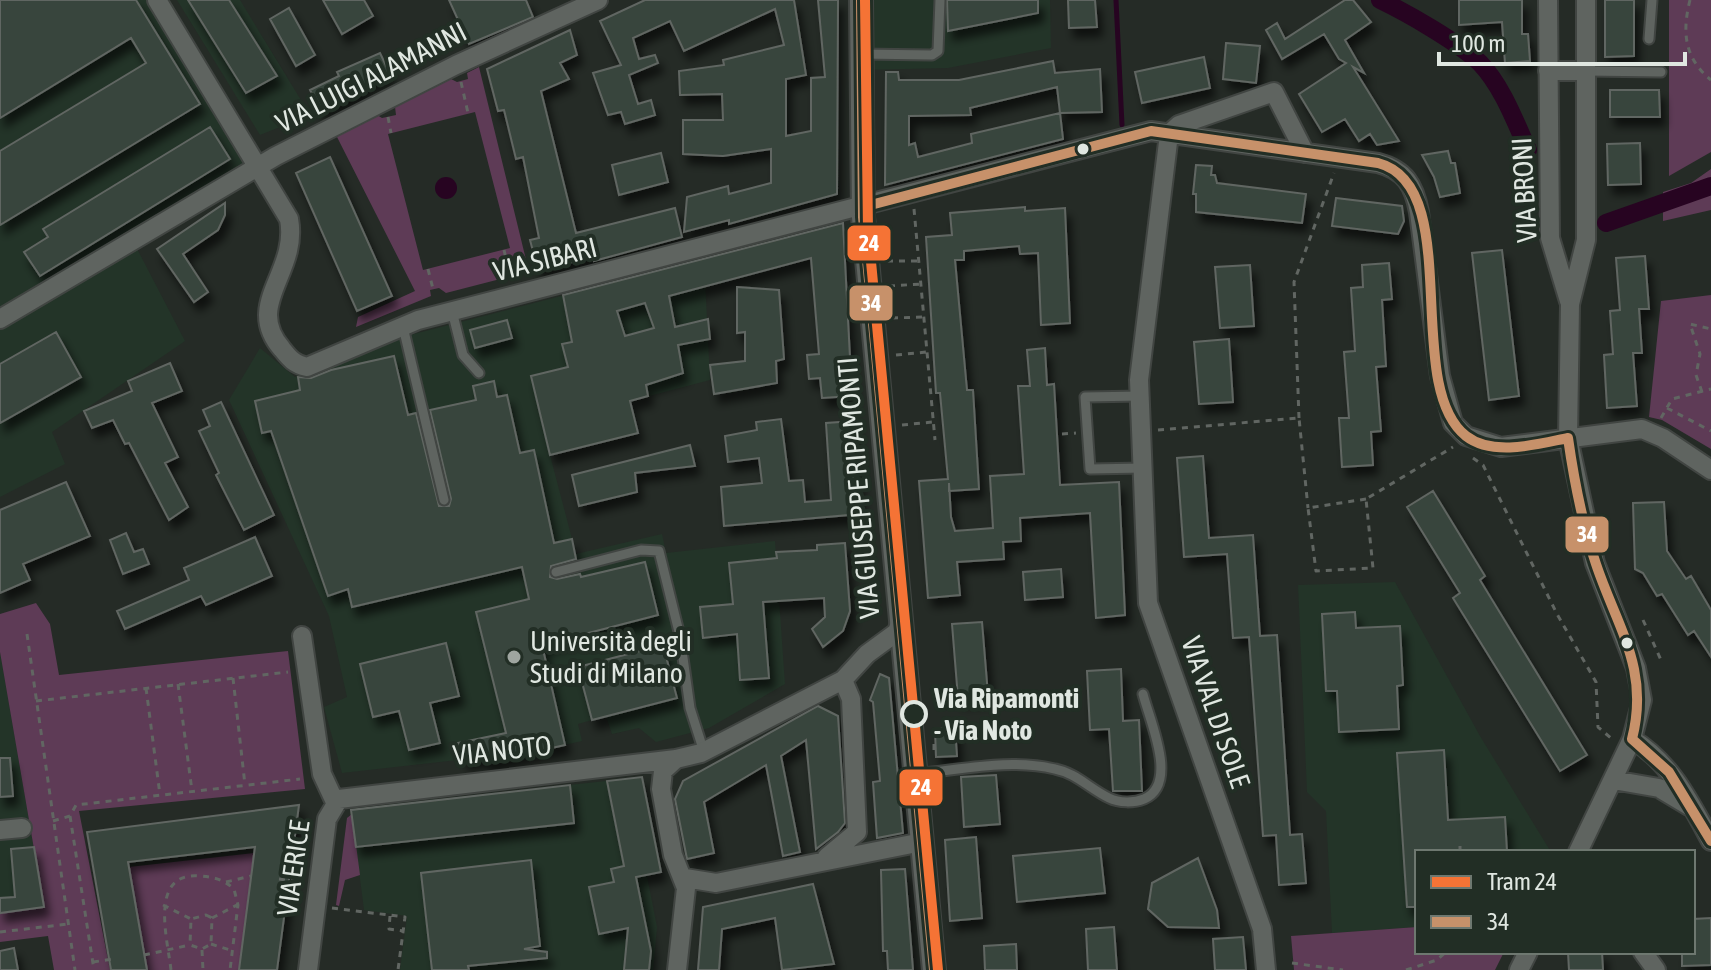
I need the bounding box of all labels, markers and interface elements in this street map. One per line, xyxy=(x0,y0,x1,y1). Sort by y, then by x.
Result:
street label: VIA LUIGI ALAMANNI xyxy=(270,15,472,139)
scale bar xyxy=(1439,16,1685,66)
text: 100 m xyxy=(1451,30,1505,57)
street label: VIA BRONI xyxy=(1505,137,1543,243)
unlabelled marker xyxy=(1075,141,1091,157)
line badge: 24 xyxy=(846,224,892,262)
text: 24 xyxy=(859,230,879,256)
street label: VIA SIBARI xyxy=(490,231,600,287)
line badge: 34 xyxy=(848,284,894,322)
text: 34 xyxy=(861,290,881,316)
street label: VIA GIUSEPPE RIPAMONTI xyxy=(831,356,885,620)
line badge: 34 xyxy=(1564,515,1610,554)
text: 34 xyxy=(1577,521,1597,547)
place label: Università degli Studi di Milano xyxy=(530,625,692,689)
street label: VIA VAL DI SOLE xyxy=(1175,632,1257,792)
unlabelled marker xyxy=(1619,635,1635,651)
marker: Università degli Studi di Milano xyxy=(505,648,523,666)
place label: Via Ripamonti - Via Noto xyxy=(933,682,1079,746)
marker: Via Ripamonti - Via Noto xyxy=(901,701,927,727)
street label: VIA NOTO xyxy=(451,729,553,771)
line badge: 24 xyxy=(898,768,944,807)
text: 24 xyxy=(911,774,931,800)
street label: VIA ERICE xyxy=(270,818,316,918)
legend xyxy=(1415,850,1695,954)
text: Tram 24 xyxy=(1487,868,1557,895)
text: 34 xyxy=(1487,908,1510,935)

